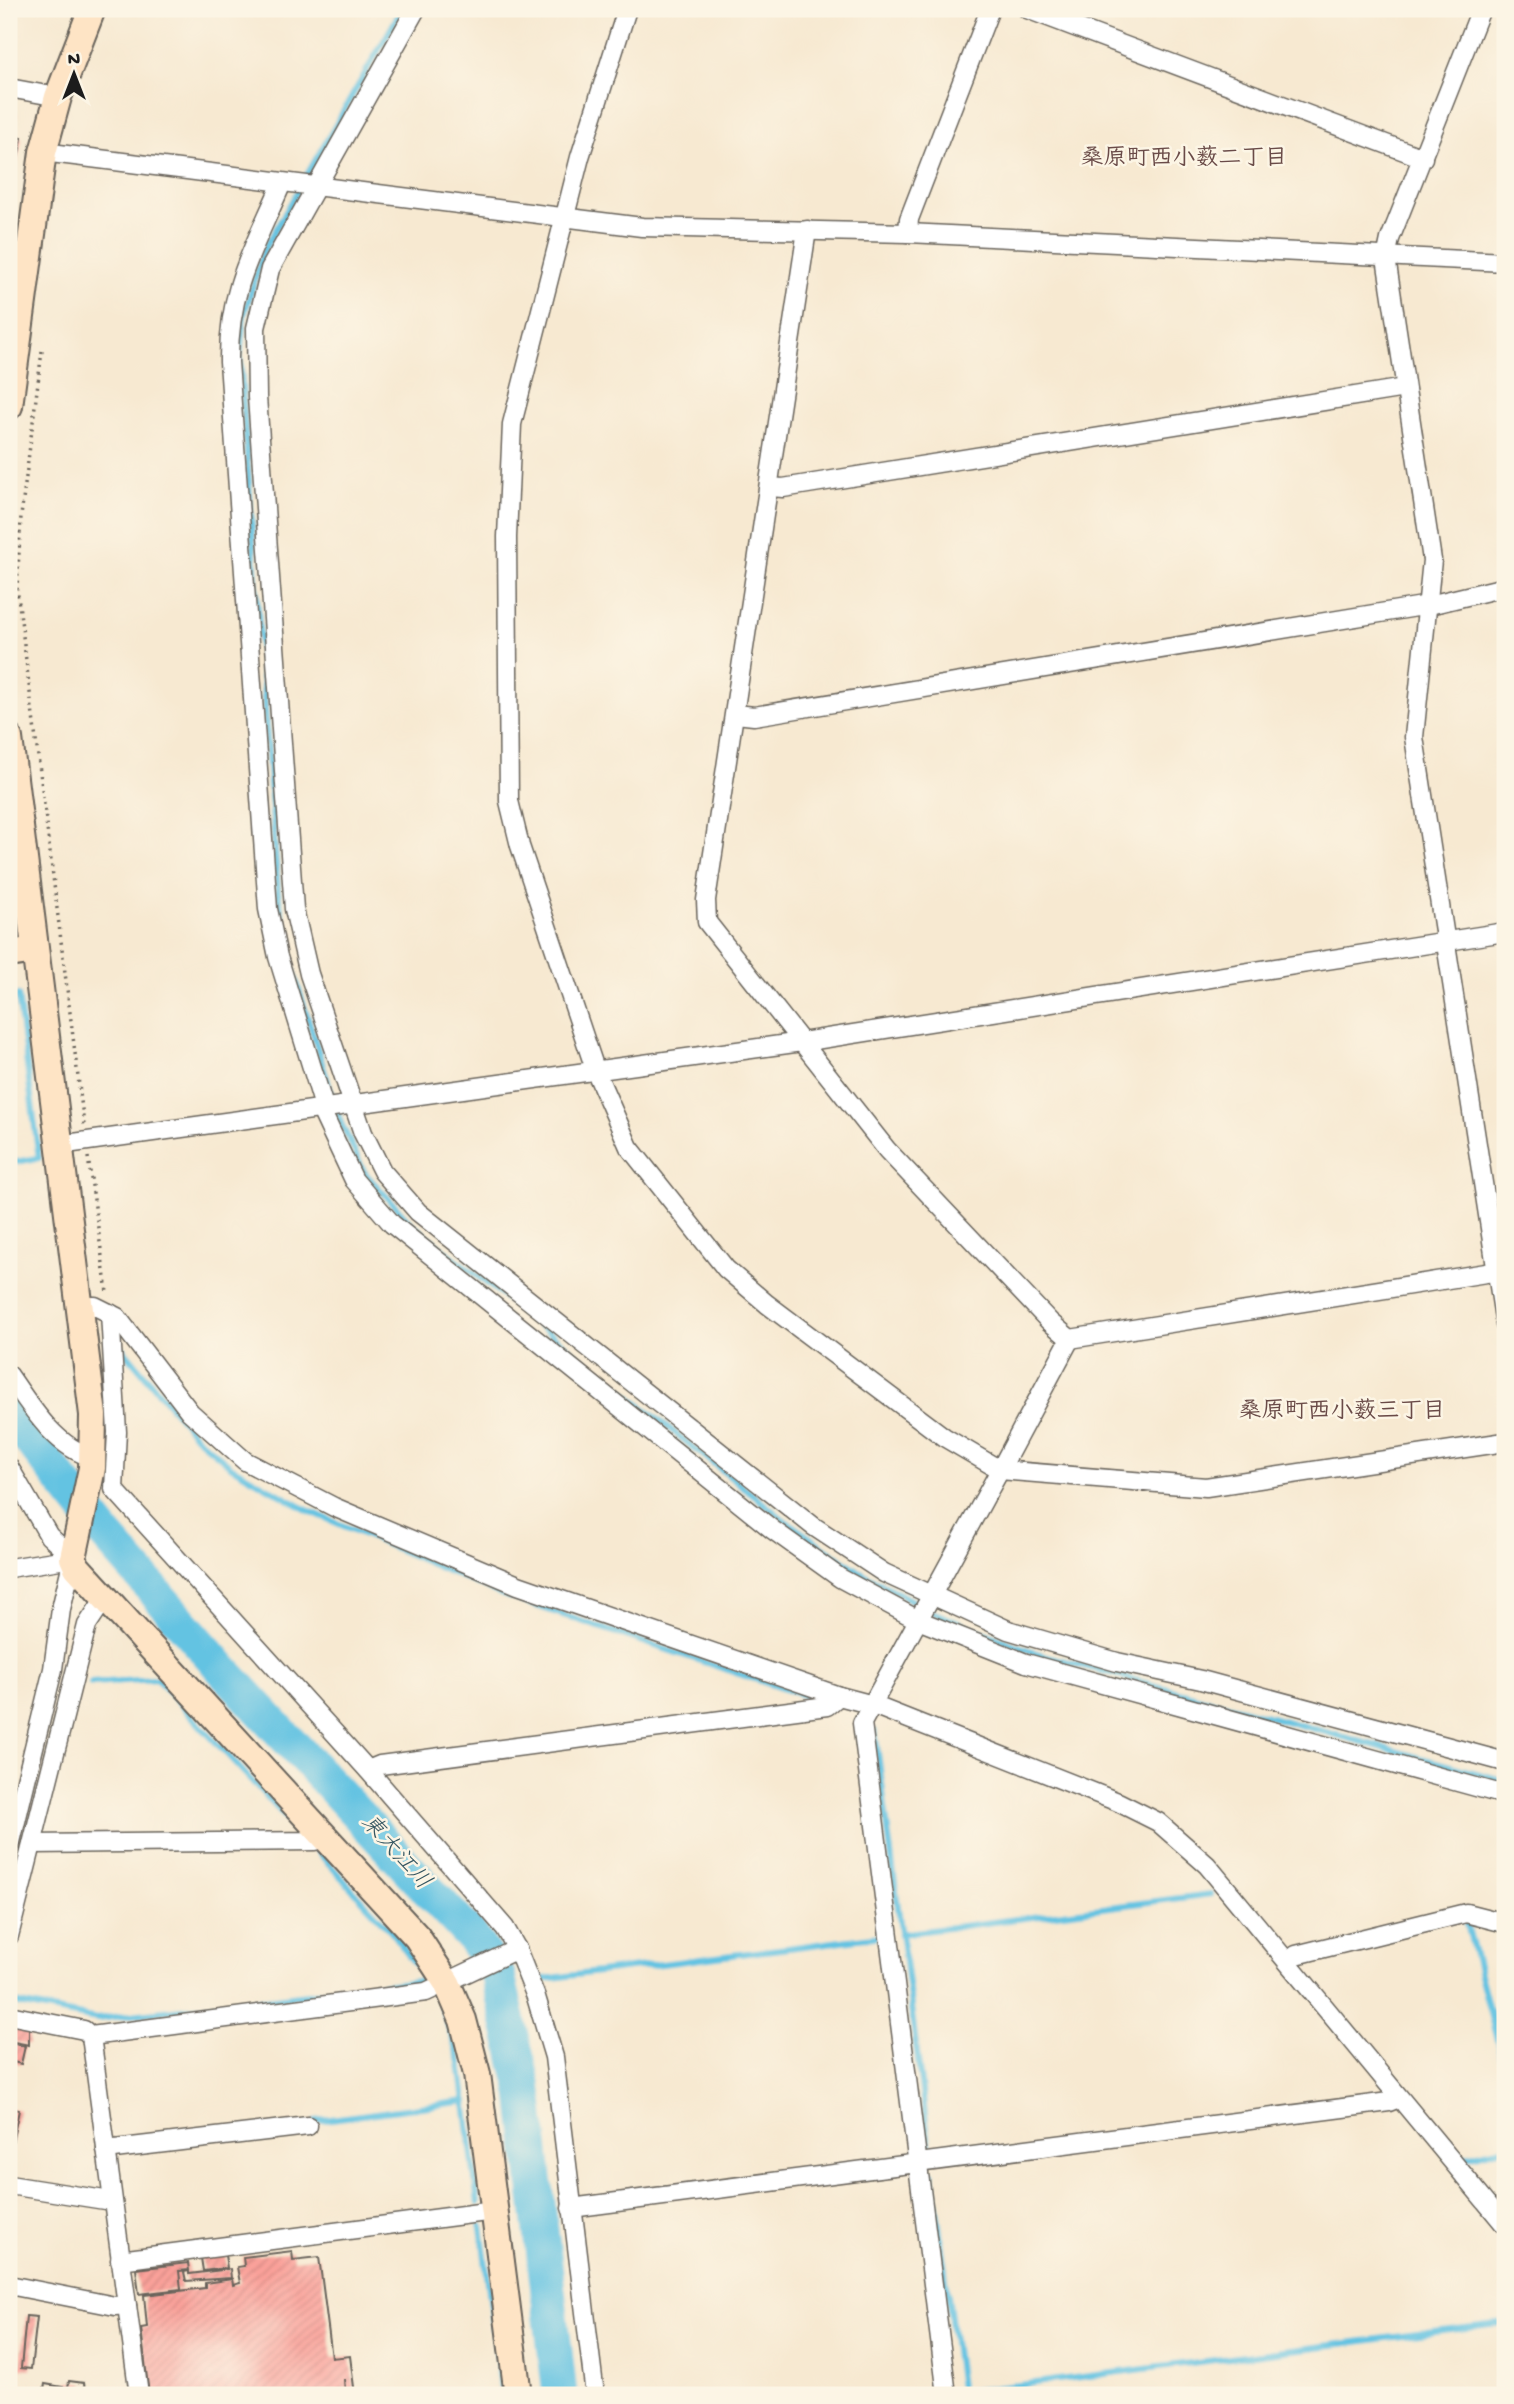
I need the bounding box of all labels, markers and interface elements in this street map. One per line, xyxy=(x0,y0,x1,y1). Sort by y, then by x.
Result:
north arrow xyxy=(38,38,108,108)
text: N xyxy=(68,49,80,72)
district label: 桑原町西小薮二丁目 xyxy=(1081,145,1288,173)
district label: 桑原町西小薮三丁目 xyxy=(1239,1398,1446,1426)
water label: 東大江川 xyxy=(354,1809,437,1896)

